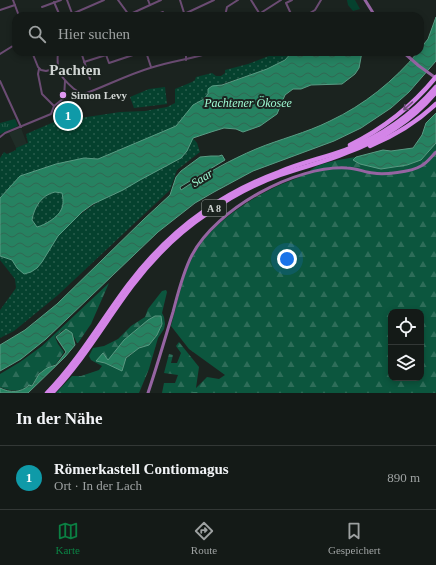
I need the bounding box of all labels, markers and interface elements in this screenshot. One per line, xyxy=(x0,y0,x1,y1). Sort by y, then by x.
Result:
search box xyxy=(12,12,424,56)
icon: search xyxy=(26,23,48,45)
text: Hier suchen xyxy=(58,26,130,42)
district label: Pachten xyxy=(49,62,101,78)
place label: Simon Levy xyxy=(71,89,127,101)
marker: Simon Levy xyxy=(58,90,68,100)
water label: Pachtener Ökosee xyxy=(203,95,292,110)
pin: 1 xyxy=(55,101,81,131)
one-way arrow xyxy=(403,101,413,111)
water label: Saar xyxy=(189,166,216,190)
road number: A 8 xyxy=(202,200,226,216)
your location xyxy=(277,249,297,269)
map controls xyxy=(388,309,424,381)
button: locate xyxy=(388,309,424,345)
button: layers xyxy=(388,345,424,381)
text: In der Nähe xyxy=(16,409,103,428)
text: Römerkastell Contiomagus xyxy=(54,461,229,477)
text: 1 xyxy=(26,470,32,485)
text: 890 m xyxy=(387,470,420,485)
text: Ort · In der Lach xyxy=(54,478,142,493)
tab: Karte xyxy=(55,520,80,556)
tab: Route xyxy=(191,520,217,556)
tab: Gespeichert xyxy=(328,520,381,556)

